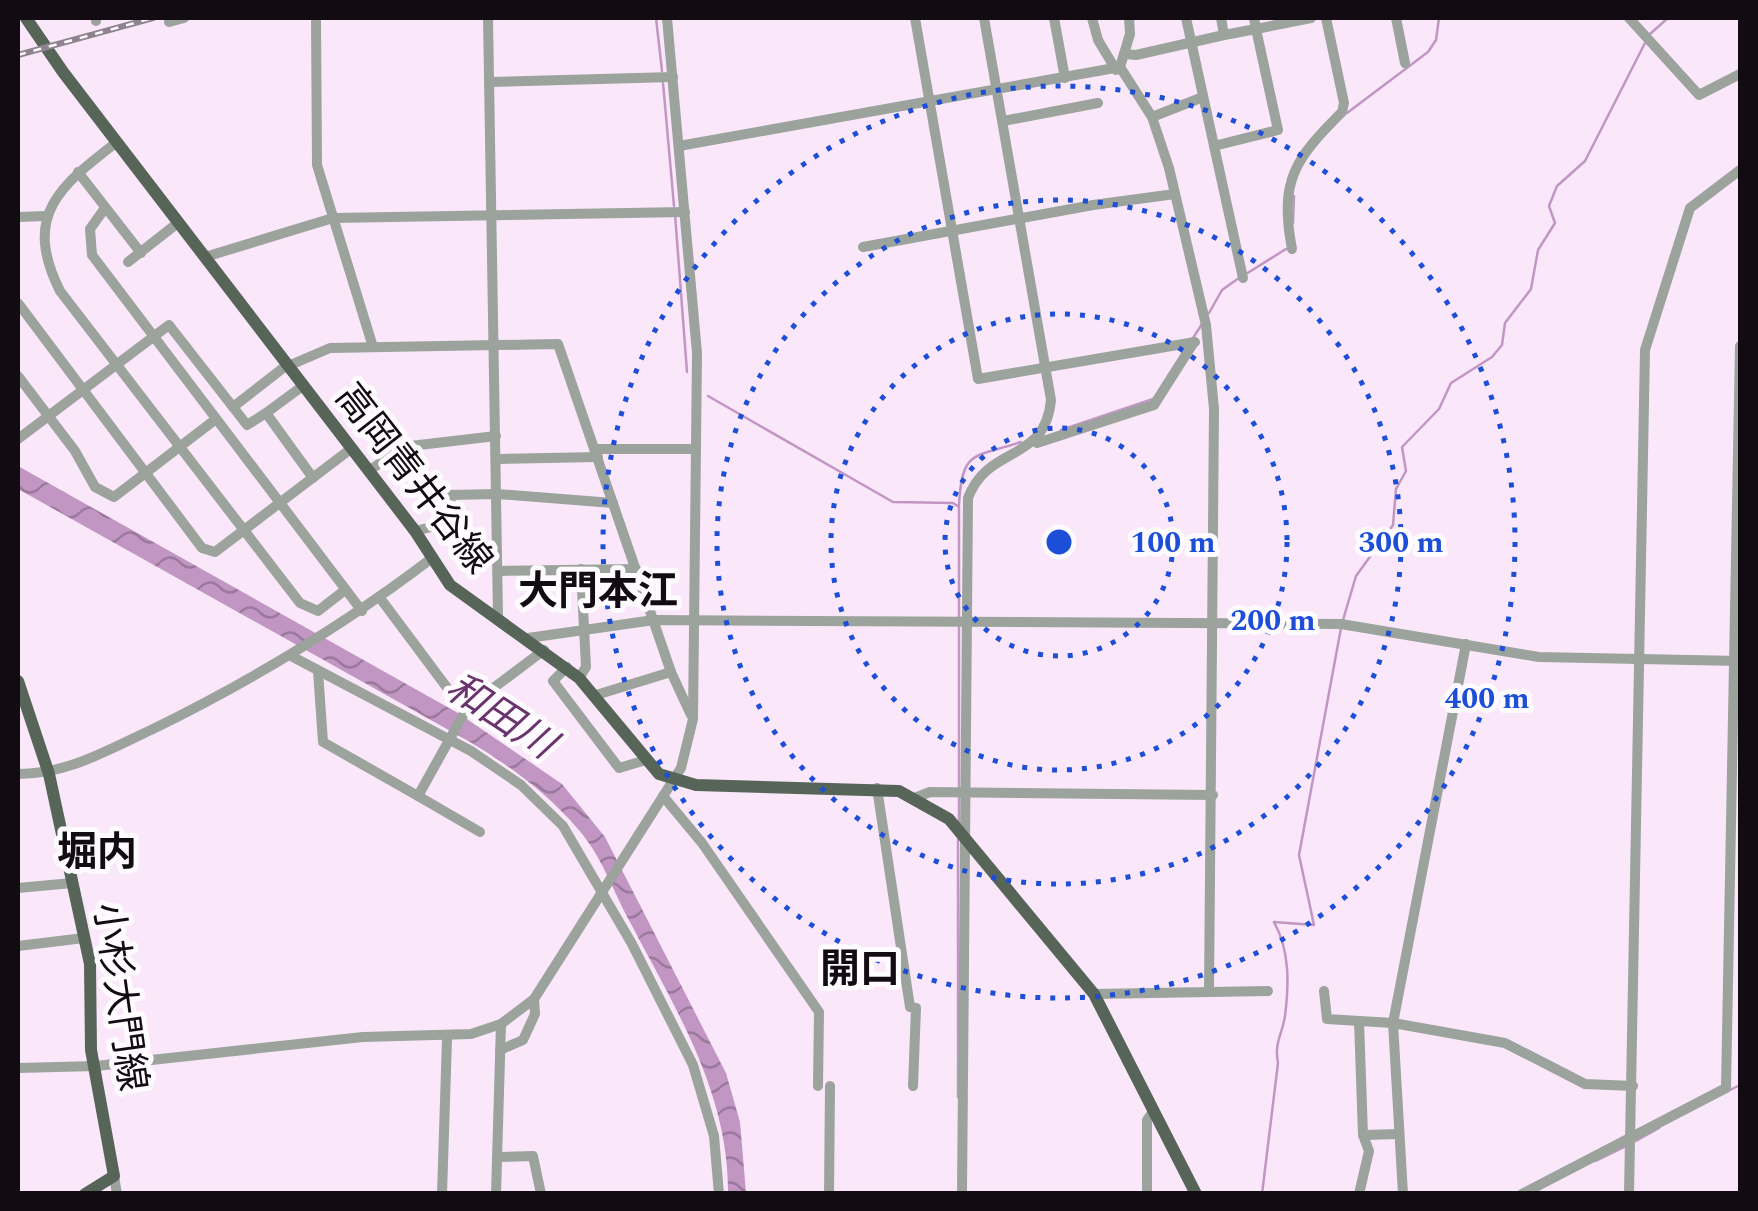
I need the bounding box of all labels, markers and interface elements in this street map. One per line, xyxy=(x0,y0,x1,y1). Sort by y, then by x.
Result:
street label: 高岡青井谷線 xyxy=(320,371,506,587)
text: 100 m xyxy=(1130,520,1216,566)
text: 300 m xyxy=(1358,520,1444,566)
centre of rings xyxy=(1041,524,1077,560)
district label: 大門本江 xyxy=(518,562,678,623)
text: 200 m xyxy=(1230,598,1316,644)
water label: 和田川 xyxy=(433,659,570,777)
text: 400 m xyxy=(1444,676,1530,722)
district label: 堀内 xyxy=(57,823,137,884)
street label: 小杉大門線 xyxy=(77,899,161,1095)
district label: 開口 xyxy=(820,940,900,1001)

